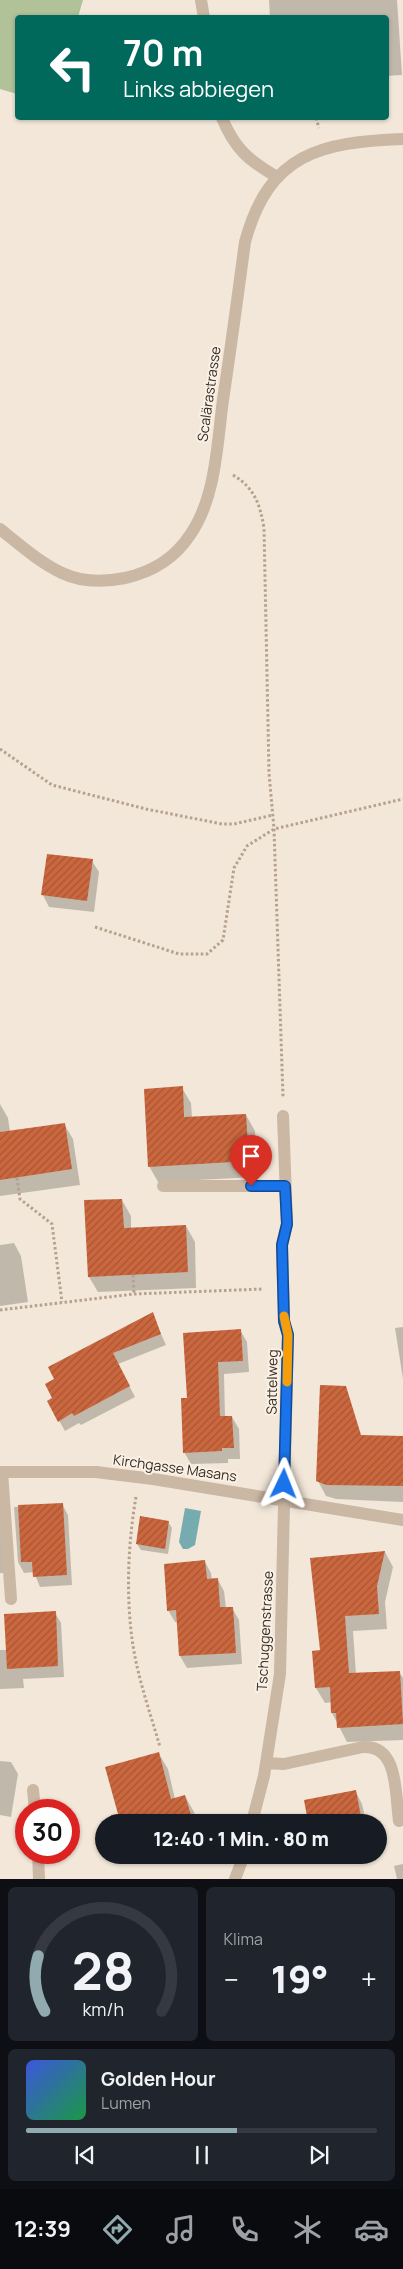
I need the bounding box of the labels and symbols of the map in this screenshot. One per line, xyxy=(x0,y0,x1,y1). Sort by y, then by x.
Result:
street label: Scalärastrasse xyxy=(192,345,225,443)
pin xyxy=(230,1135,272,1186)
street label: Sattelweg xyxy=(261,1349,282,1415)
street label: Kirchgasse Masans xyxy=(112,1449,238,1486)
position arrow xyxy=(257,1457,309,1509)
street label: Tschuggenstrasse xyxy=(252,1570,277,1692)
speed limit sign: 30 xyxy=(15,1799,80,1864)

